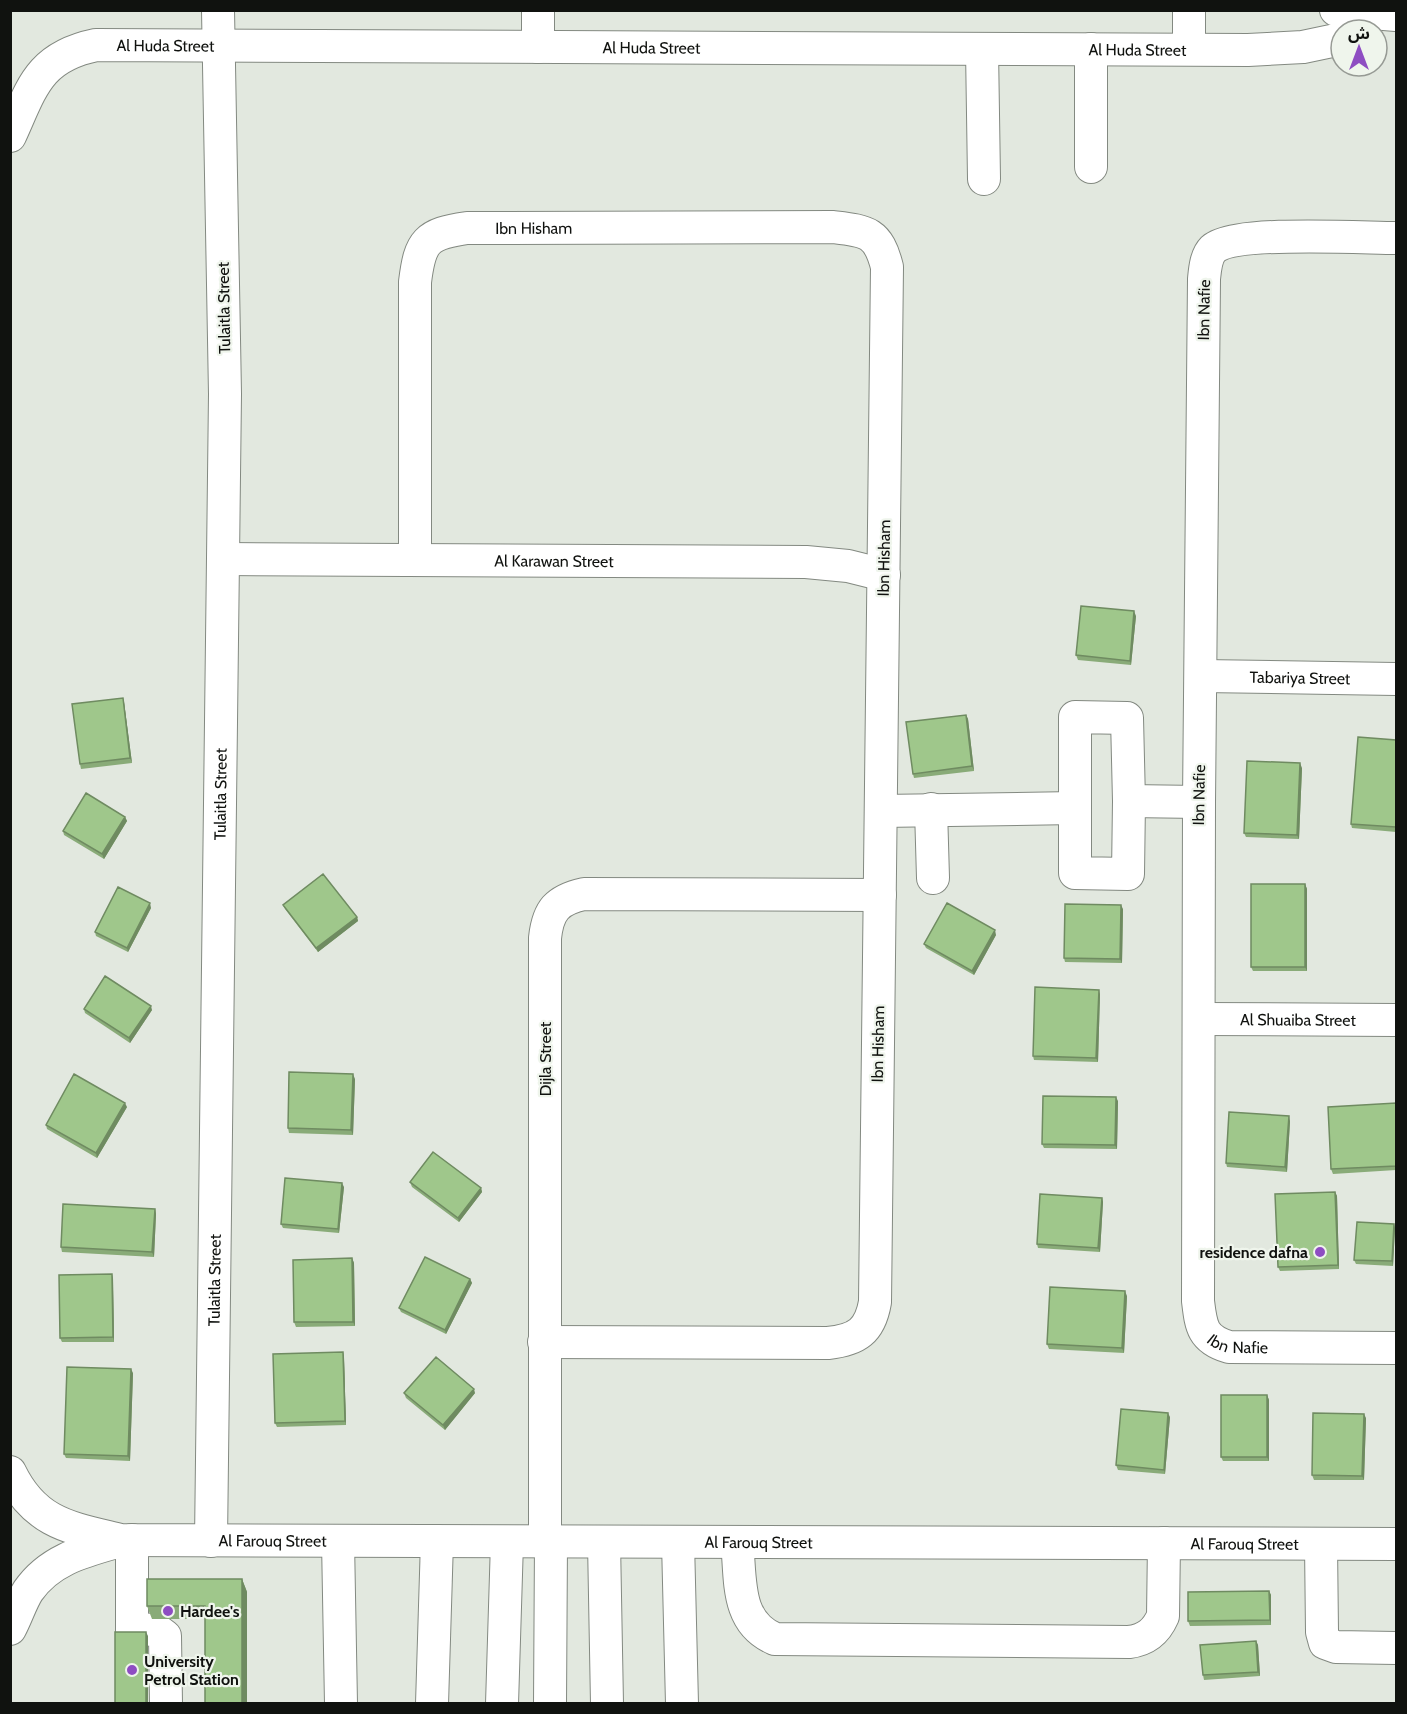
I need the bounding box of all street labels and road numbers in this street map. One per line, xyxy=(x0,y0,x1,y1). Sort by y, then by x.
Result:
street label: Al Huda Street xyxy=(116,36,215,55)
street label: Al Huda Street xyxy=(602,38,701,57)
street label: Al Huda Street xyxy=(1088,40,1187,59)
street label: Ibn Hisham xyxy=(495,218,572,237)
street label: Tulaitla Street xyxy=(214,261,234,354)
street label: Ibn Nafie xyxy=(1194,279,1214,341)
street label: Ibn Hisham xyxy=(874,519,894,597)
street label: Al Karawan Street xyxy=(494,551,614,571)
street label: Tabariya Street xyxy=(1249,667,1351,688)
street label: Tulaitla Street xyxy=(210,747,230,840)
street label: Ibn Nafie xyxy=(1189,764,1209,826)
street label: Ibn Hisham xyxy=(868,1005,888,1083)
street label: Al Shuaiba Street xyxy=(1240,1010,1357,1029)
street label: Dijla Street xyxy=(536,1021,555,1096)
street label: Tulaitla Street xyxy=(204,1233,224,1326)
street label: Ibn Nafie xyxy=(1203,1330,1268,1357)
street label: Al Farouq Street xyxy=(219,1531,327,1550)
street label: Al Farouq Street xyxy=(705,1532,813,1552)
street label: Al Farouq Street xyxy=(1191,1534,1299,1553)

